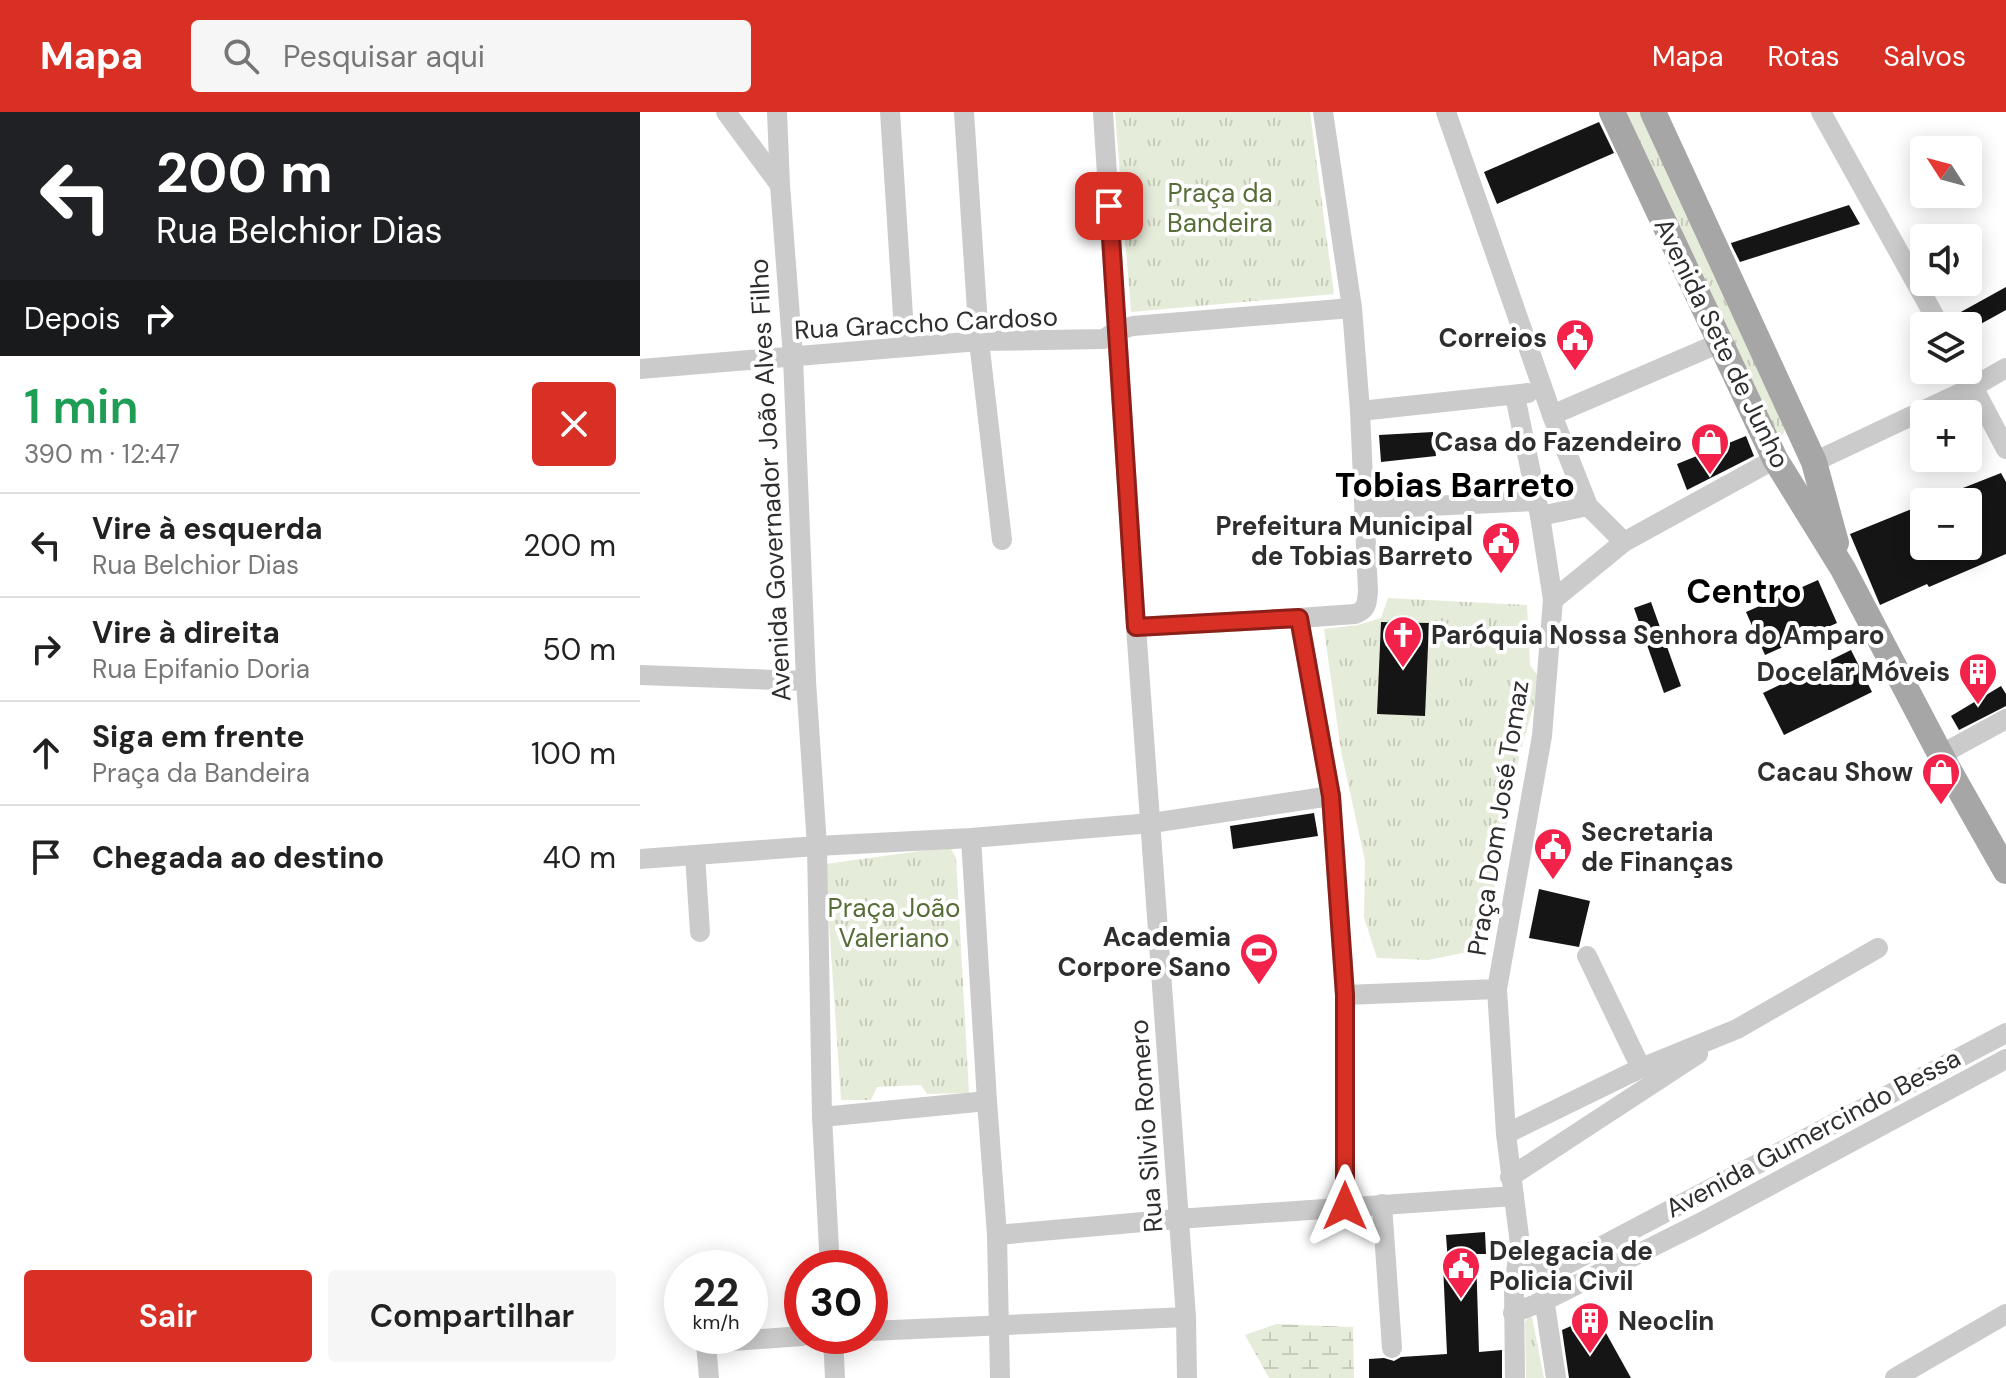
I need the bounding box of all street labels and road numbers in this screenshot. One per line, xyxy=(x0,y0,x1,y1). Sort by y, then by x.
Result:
street label: Avenida Sete de Junho xyxy=(1647,212,1797,474)
street label: Avenida Governador João Alves Filho xyxy=(741,258,799,702)
street label: Rua Graccho Cardoso xyxy=(793,299,1059,347)
street label: Praça Dom José Tomaz xyxy=(1459,678,1537,958)
street label: Rua Silvio Romero xyxy=(1122,1018,1170,1234)
street label: Avenida Gumercindo Bessa xyxy=(1660,1041,1966,1225)

